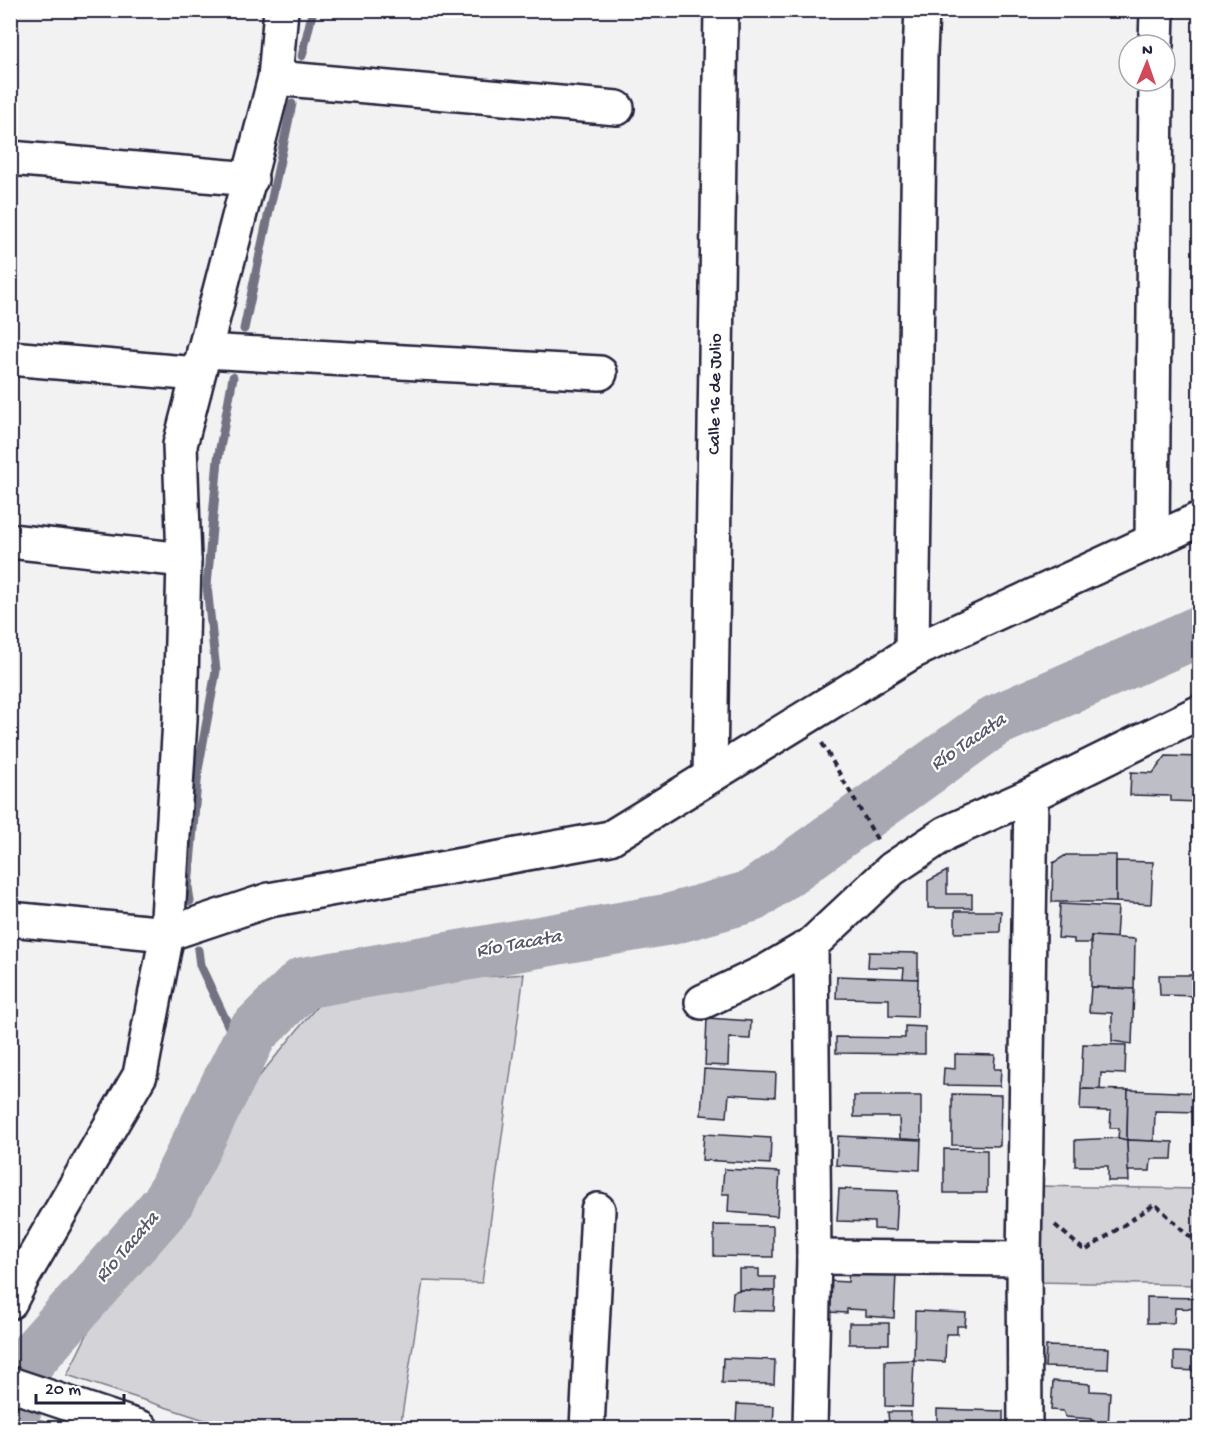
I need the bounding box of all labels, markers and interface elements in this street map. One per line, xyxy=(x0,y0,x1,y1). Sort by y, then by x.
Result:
north arrow xyxy=(1117,33,1177,93)
text: N xyxy=(1142,42,1154,61)
street label: Calle 16 de Julio xyxy=(704,333,727,455)
water label: Río Tacata xyxy=(927,708,1013,777)
water label: Río Tacata xyxy=(475,926,565,964)
water label: Río Tacata xyxy=(91,1207,166,1288)
scale bar xyxy=(36,1367,124,1405)
text: 20 m xyxy=(45,1380,81,1401)

